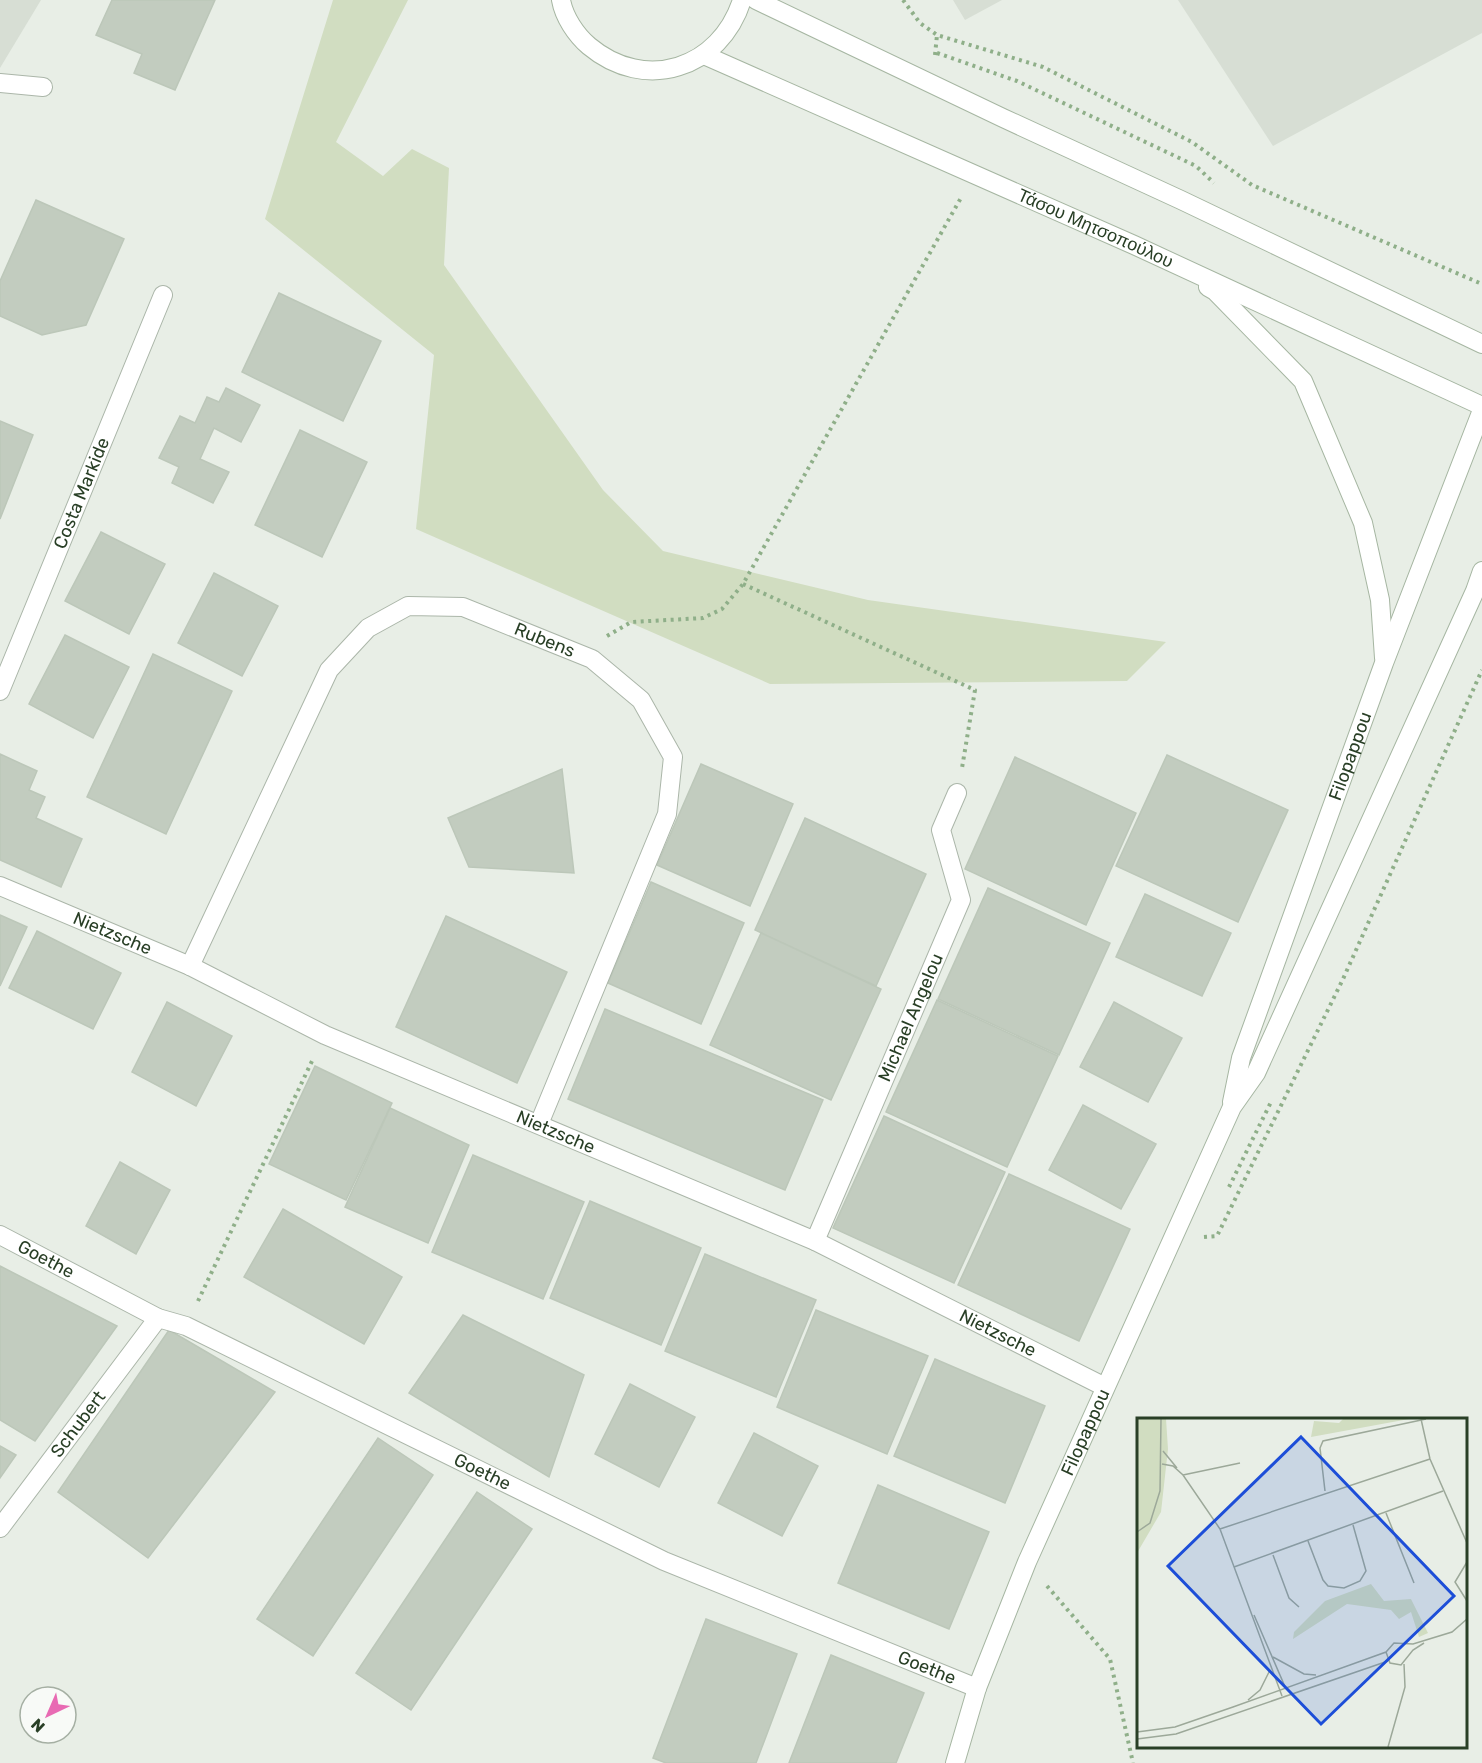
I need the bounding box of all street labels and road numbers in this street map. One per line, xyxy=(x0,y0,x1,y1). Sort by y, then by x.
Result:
street label: Τάσου Μητσοπούλου xyxy=(1014,184,1177,273)
street label: Costa Markide xyxy=(49,434,114,552)
street label: Rubens xyxy=(511,618,578,662)
street label: Filopappou xyxy=(1324,709,1376,804)
street label: Nietzsche xyxy=(70,907,155,960)
street label: Michael Angelou xyxy=(874,950,948,1085)
street label: Nietzsche xyxy=(513,1106,598,1158)
street label: Goethe xyxy=(14,1235,78,1283)
street label: Nietzsche xyxy=(956,1304,1040,1362)
street label: Filopappou xyxy=(1056,1385,1115,1479)
street label: Schubert xyxy=(46,1386,110,1462)
street label: Goethe xyxy=(450,1449,515,1495)
street label: Goethe xyxy=(895,1646,959,1689)

